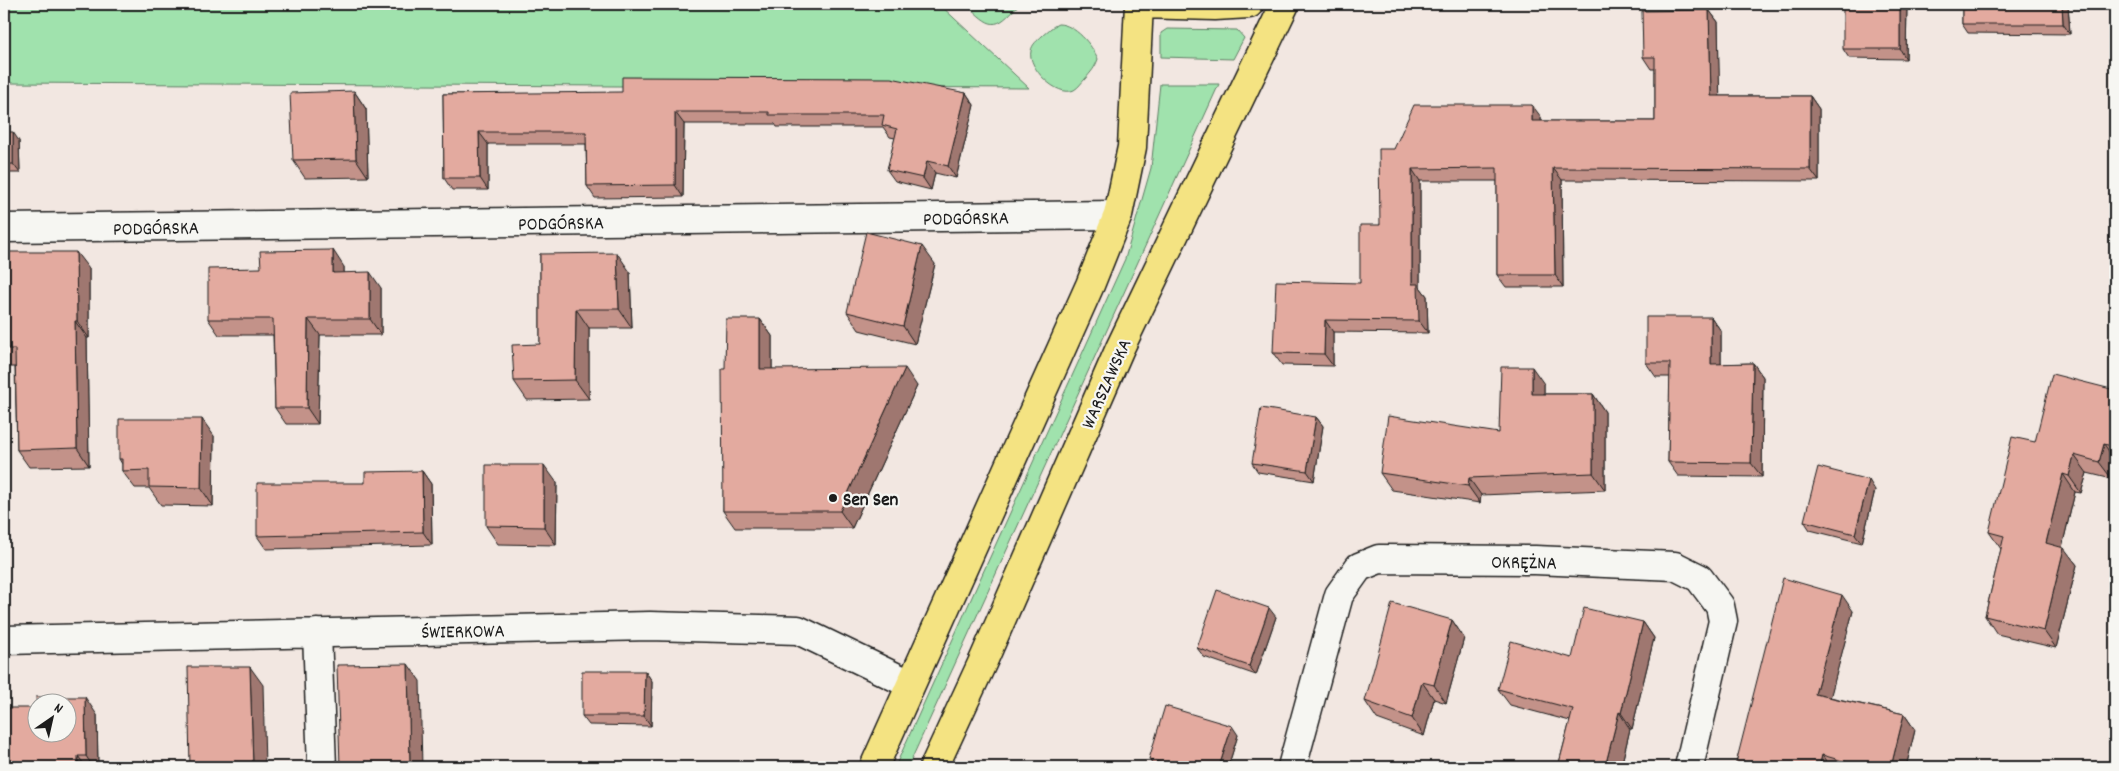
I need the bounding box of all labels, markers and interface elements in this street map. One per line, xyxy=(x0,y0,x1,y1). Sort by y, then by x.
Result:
street label: PODGÓRSKA xyxy=(923,206,1009,235)
street label: PODGÓRSKA xyxy=(518,211,604,240)
street label: PODGÓRSKA xyxy=(113,216,199,245)
street label: WARSZAWSKA xyxy=(1076,335,1140,434)
place label: Sen Sen xyxy=(843,488,899,515)
marker: Sen Sen xyxy=(827,492,839,504)
street label: OKRĘŻNA xyxy=(1491,550,1557,579)
street label: ŚWIERKOWA xyxy=(421,619,505,648)
north arrow xyxy=(28,694,78,744)
text: N xyxy=(50,699,67,719)

